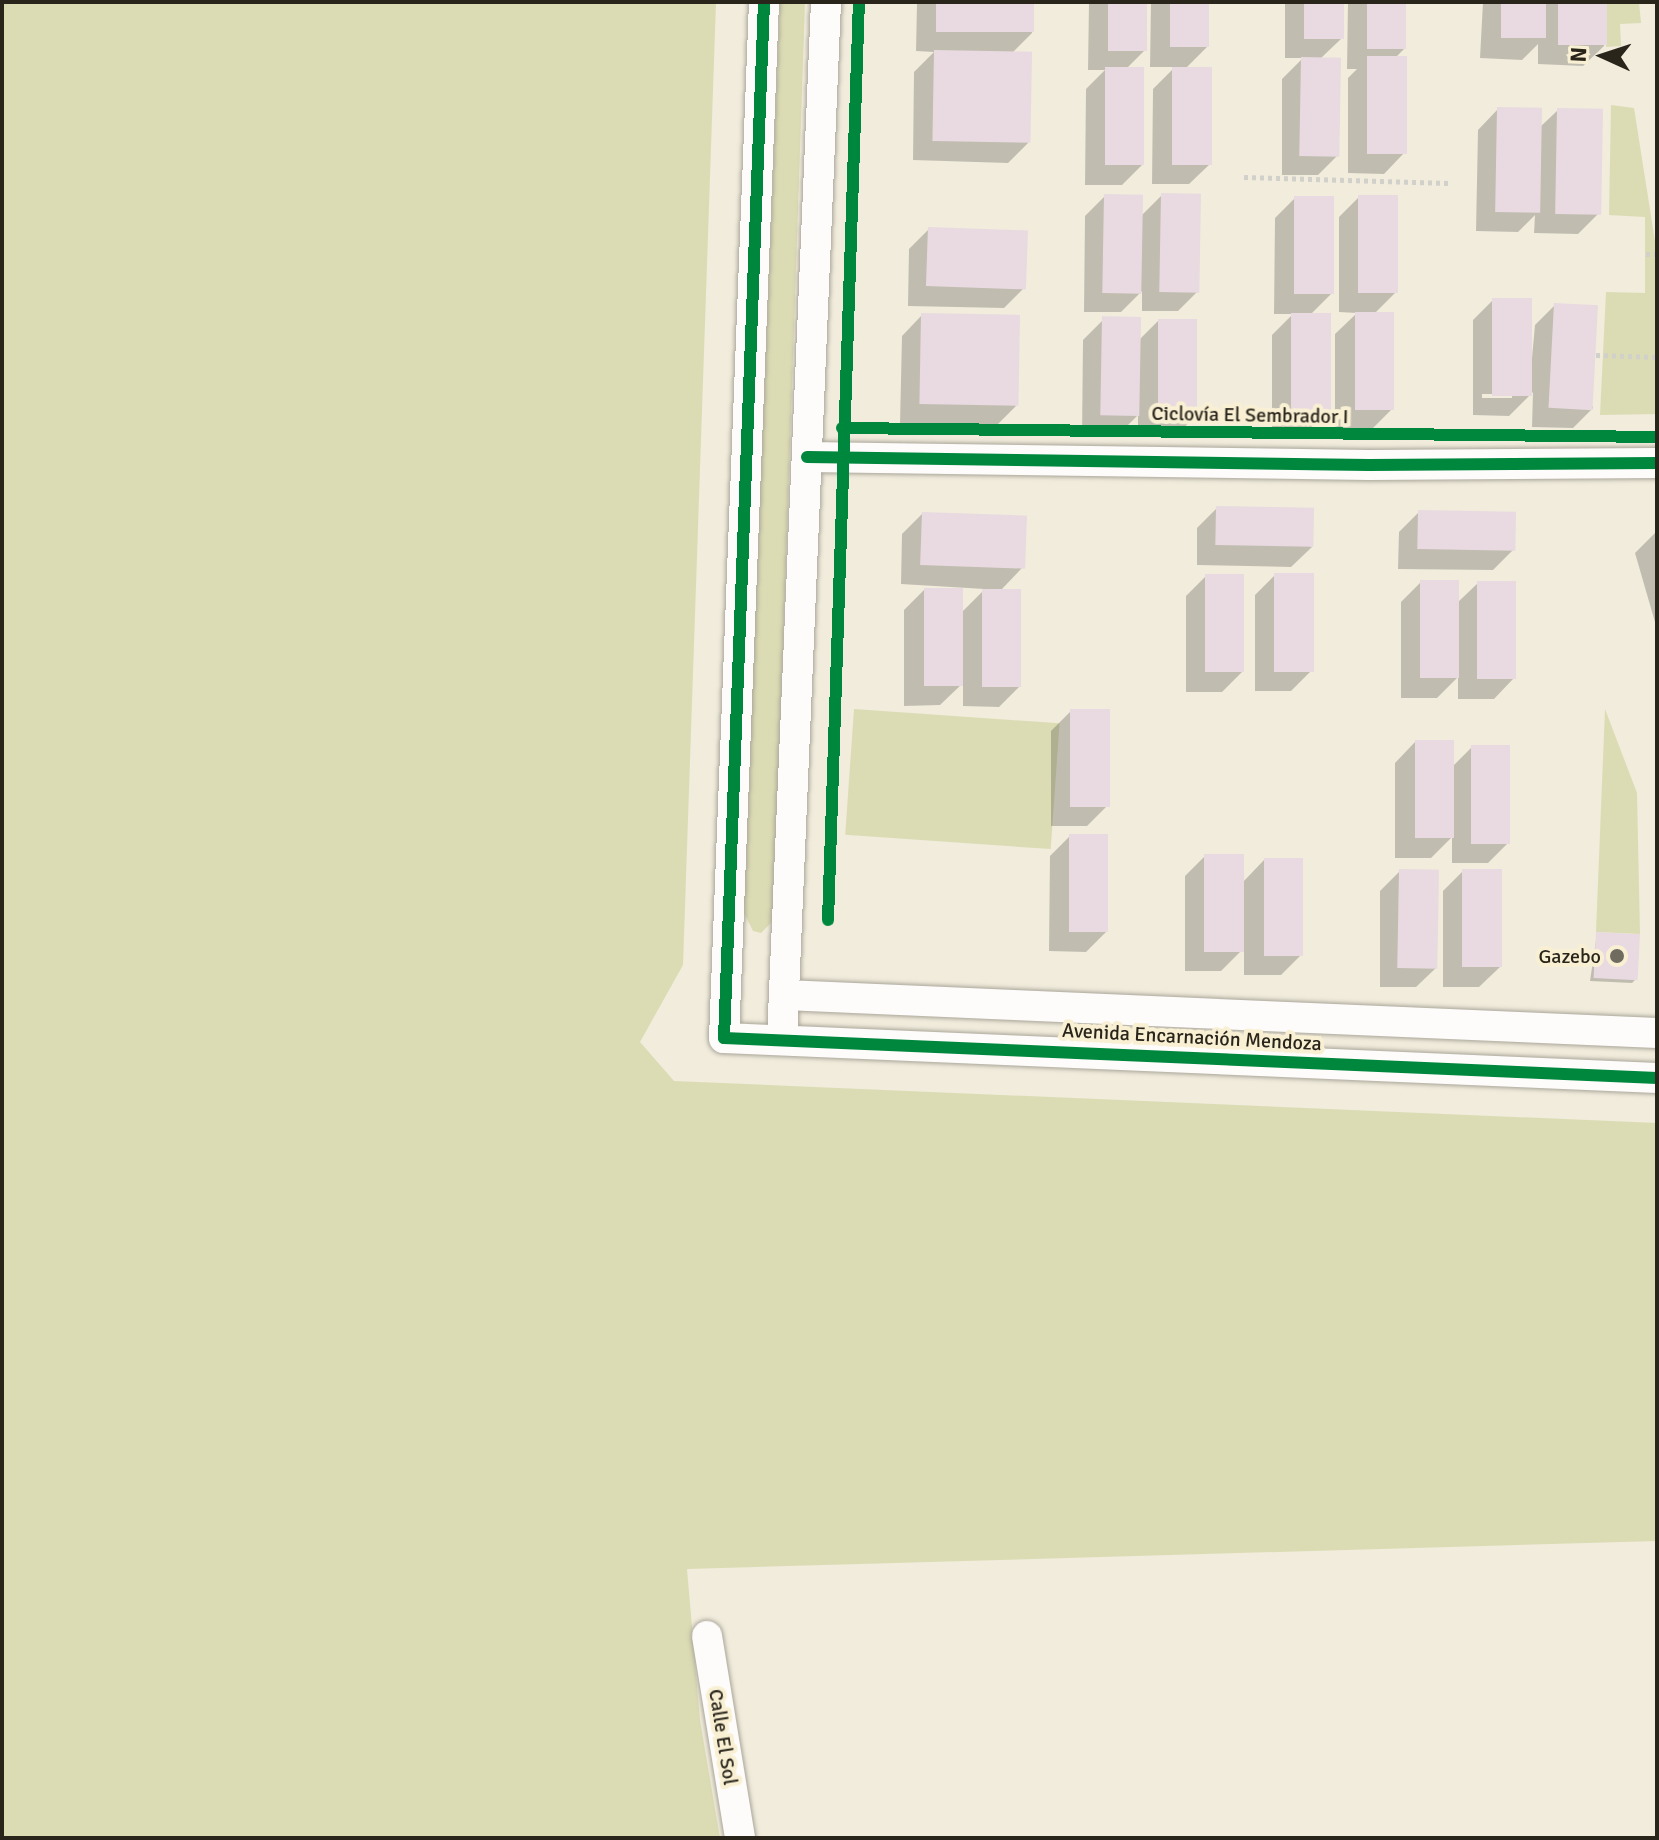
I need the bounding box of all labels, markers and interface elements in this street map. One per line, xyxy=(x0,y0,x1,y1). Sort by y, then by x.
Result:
north arrow xyxy=(1563,16,1643,96)
text: N xyxy=(1565,46,1592,63)
street label: Ciclovía El Sembrador I xyxy=(1151,401,1349,429)
place label: Gazebo xyxy=(1538,944,1601,968)
marker: Gazebo xyxy=(1608,947,1626,965)
street label: Avenida Encarnación Mendoza xyxy=(1062,1018,1322,1056)
street label: Calle El Sol xyxy=(704,1687,742,1787)

